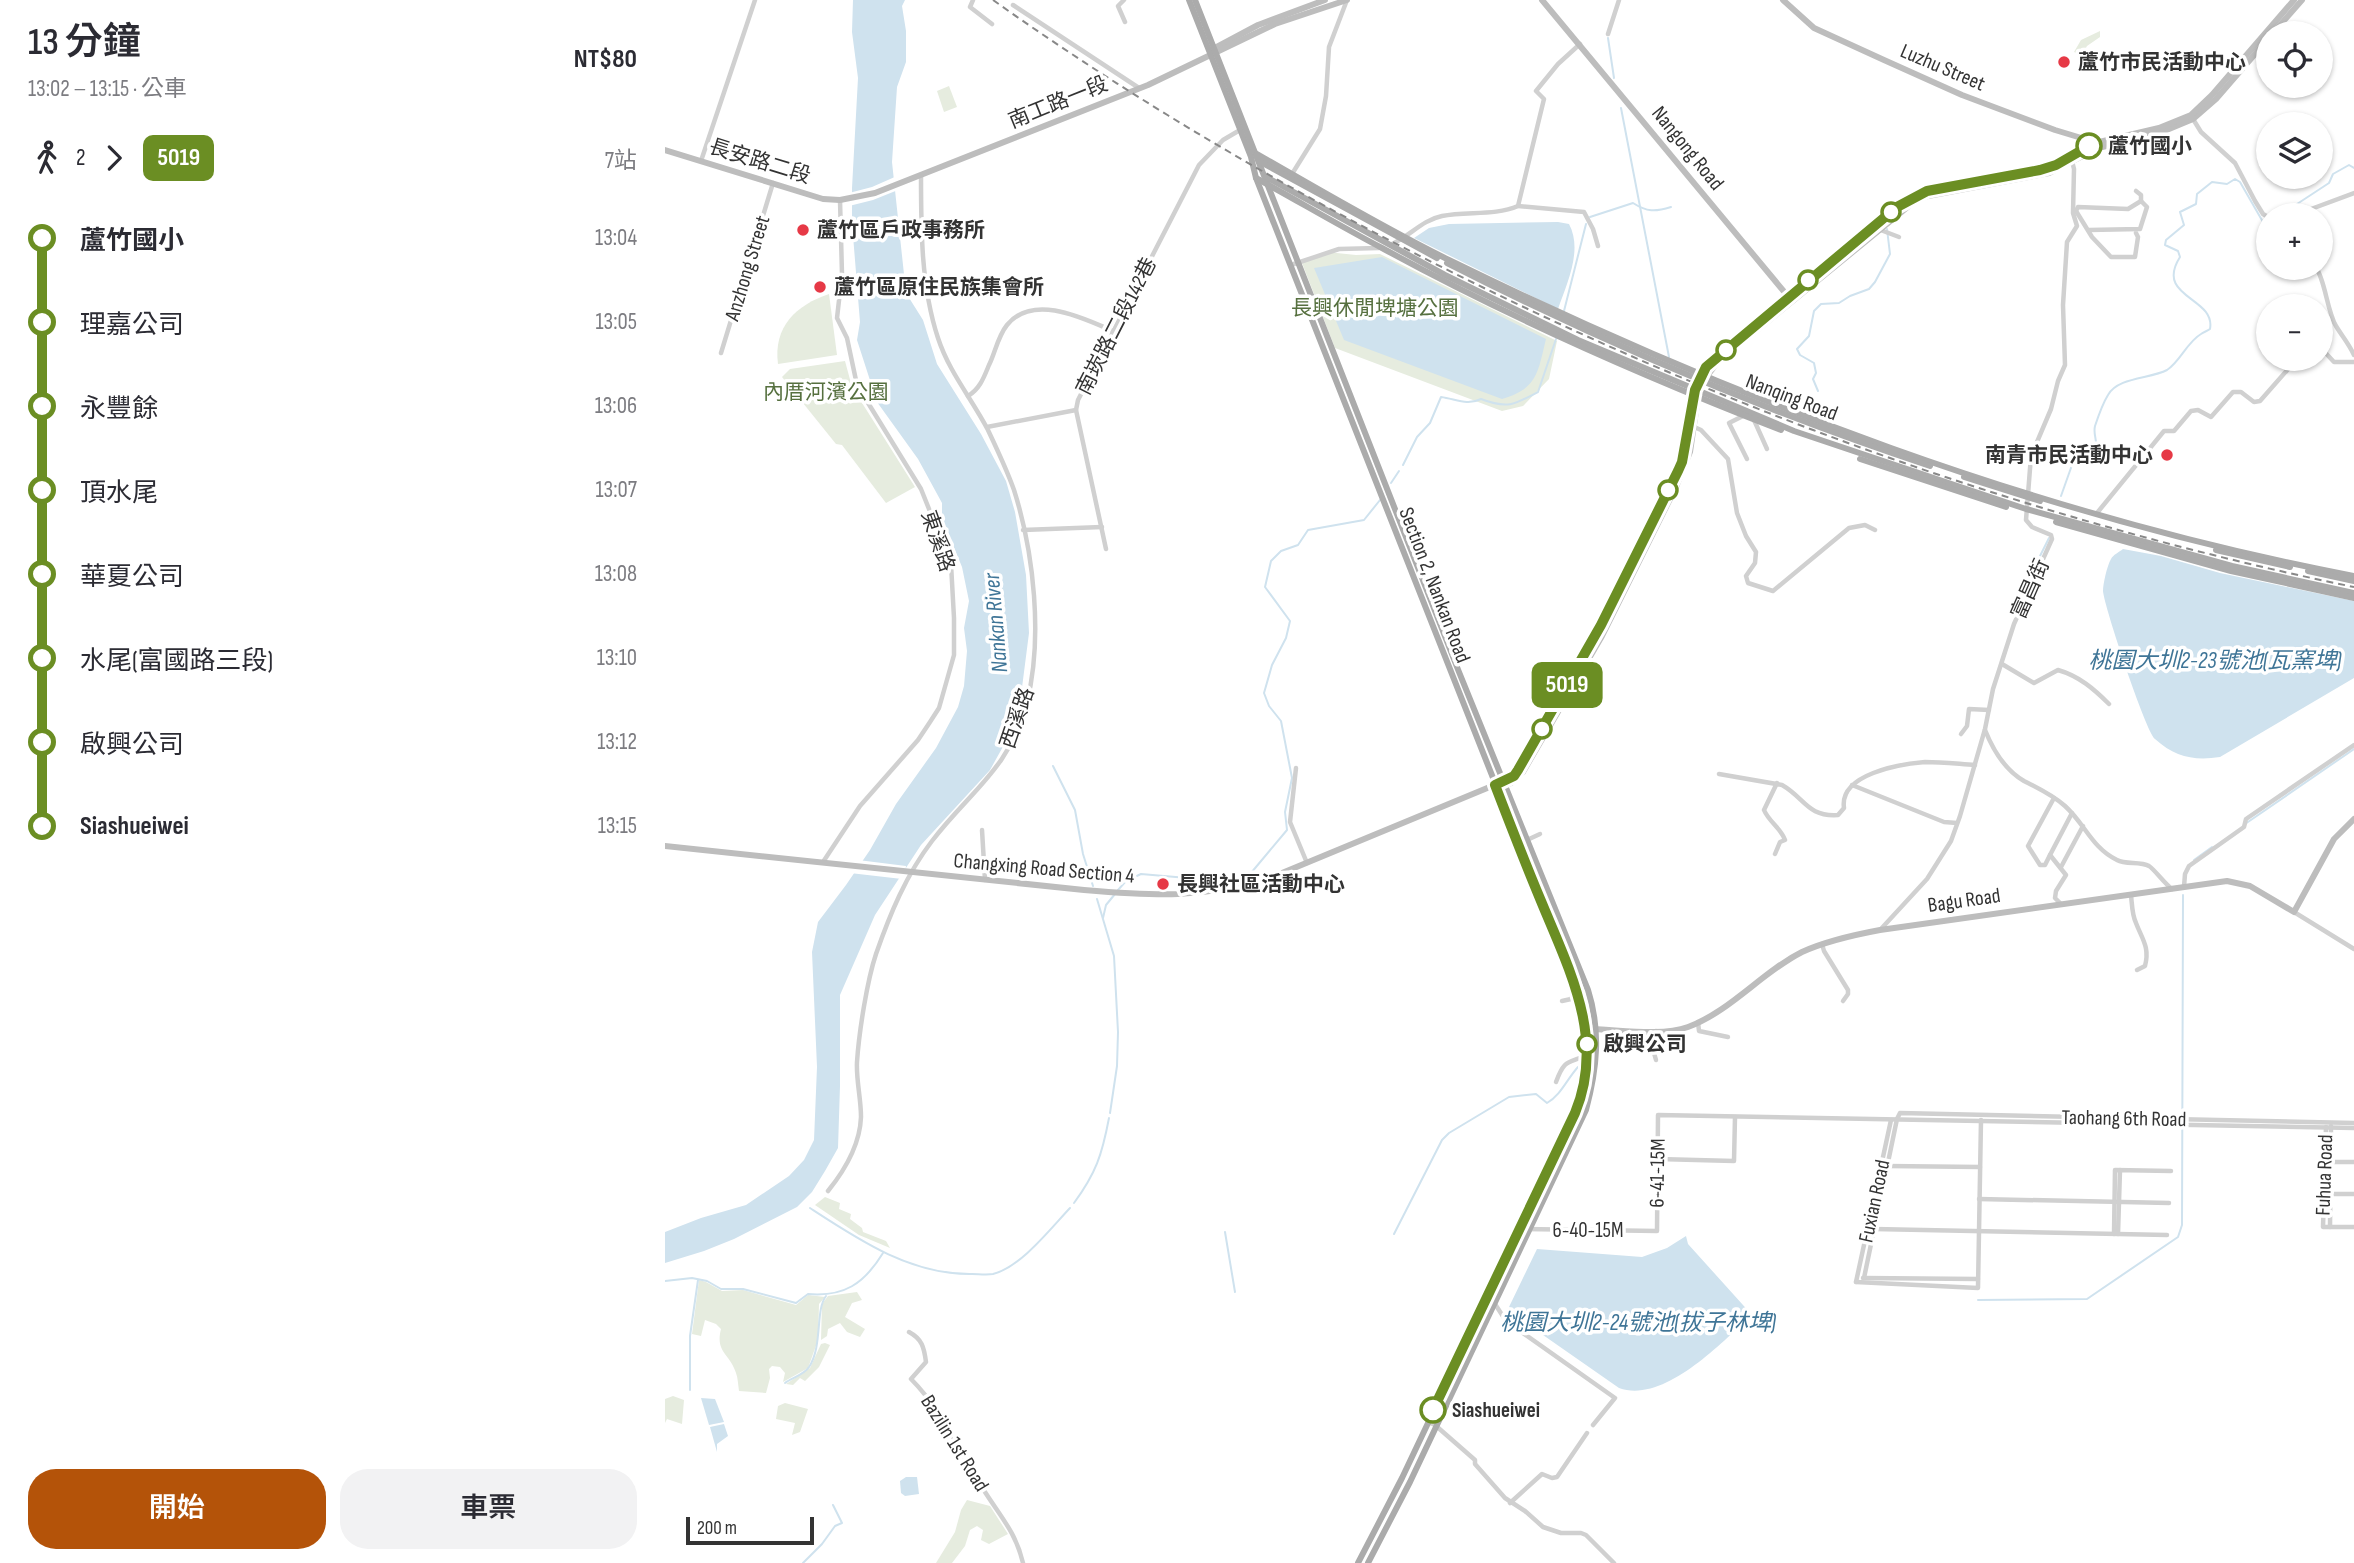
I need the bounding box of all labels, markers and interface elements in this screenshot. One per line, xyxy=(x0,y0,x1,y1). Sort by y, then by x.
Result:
text: 13 分鐘 xyxy=(28,20,141,65)
map controls xyxy=(2256,21,2333,371)
button: locate xyxy=(2256,21,2333,98)
street label: Luzhu Street xyxy=(1897,38,1989,96)
text: NT$80 xyxy=(574,44,637,75)
place label: 蘆竹市民活動中心 xyxy=(2078,50,2246,75)
marker: 蘆竹市民活動中心 xyxy=(2056,54,2072,70)
street label: 南工路一段 xyxy=(1005,71,1112,134)
text: 13:02 – 13:15 · 公車 xyxy=(28,75,187,103)
street label: Nangong Road xyxy=(1646,101,1729,195)
button: layers xyxy=(2256,112,2333,189)
marker: 蘆竹國小 xyxy=(2076,133,2102,159)
street label: 長安路二段 xyxy=(706,134,814,189)
place label: 蘆竹國小 xyxy=(2108,134,2192,159)
icon: walk xyxy=(28,139,66,177)
icon: forward xyxy=(95,139,133,177)
text: 5019 xyxy=(157,143,200,172)
text: 2 xyxy=(76,144,85,172)
text: 7站 xyxy=(605,147,637,175)
unlabelled marker xyxy=(1881,202,1901,222)
button: + xyxy=(2256,203,2333,280)
street label: Anzhong Street xyxy=(719,213,775,325)
place label: 蘆竹區戶政事務所 xyxy=(817,218,985,243)
marker: 蘆竹區戶政事務所 xyxy=(795,222,811,238)
text: 13:04 xyxy=(595,224,637,252)
text: 蘆竹國小 xyxy=(80,226,184,257)
street label: 南崁路二段142巷 xyxy=(1071,253,1162,399)
unlabelled marker xyxy=(1798,270,1818,290)
place label: 蘆竹區原住民族集會所 xyxy=(834,275,1044,300)
marker: 蘆竹區原住民族集會所 xyxy=(812,279,828,295)
button: − xyxy=(2256,294,2333,371)
park label: 長興休閒埤塘公園 xyxy=(1291,296,1459,321)
text: 13:05 xyxy=(596,308,637,336)
text: 理嘉公司 xyxy=(80,310,184,341)
unlabelled marker xyxy=(1716,340,1736,360)
street label: Nanqing Road xyxy=(1742,369,1841,426)
park label: 內厝河濱公園 xyxy=(763,380,889,405)
text: 13:06 xyxy=(595,392,637,420)
text: 永豐餘 xyxy=(80,394,158,425)
place label: 南青市民活動中心 xyxy=(1985,443,2153,468)
marker: 南青市民活動中心 xyxy=(2159,447,2175,463)
text: 13:07 xyxy=(596,476,637,504)
text: 頂水尾 xyxy=(80,478,158,509)
unlabelled marker xyxy=(1658,480,1678,500)
street label: Section 2, Nankan Road xyxy=(1393,504,1476,666)
street label: 東溪路 xyxy=(915,507,960,575)
street label: 富昌街 xyxy=(2006,555,2055,623)
text: 13:08 xyxy=(595,560,637,588)
text: 華夏公司 xyxy=(80,562,184,593)
water label: Nankan River xyxy=(978,570,1014,674)
text: 13:10 xyxy=(597,644,637,672)
text: 水尾(富國路三段) xyxy=(80,646,273,677)
water label: 桃園大圳2-23號池(瓦窯埤) xyxy=(2088,647,2342,675)
line badge: 5019 xyxy=(1518,662,1616,708)
text: 5019 xyxy=(1546,670,1588,699)
street label: 西溪路 xyxy=(995,684,1040,752)
unlabelled marker xyxy=(1532,719,1552,739)
text: 13:12 xyxy=(597,728,637,756)
text: 啟興公司 xyxy=(80,730,184,761)
text: Siashueiwei xyxy=(80,811,189,842)
text: 13:15 xyxy=(598,812,637,840)
street label: Changxing Road Section 4 xyxy=(953,848,1136,889)
place label: 長興社區活動中心 xyxy=(1177,872,1345,897)
marker: 長興社區活動中心 xyxy=(1155,876,1171,892)
street label: Bagu Road xyxy=(1926,883,2002,918)
place label: 啟興公司 xyxy=(1603,1032,1687,1057)
marker: 啟興公司 xyxy=(1577,1034,1597,1054)
street label: Taohang 6th Road xyxy=(2061,1105,2187,1132)
street label: Fuhua Road xyxy=(2311,1134,2338,1216)
street label: 6-41-15M xyxy=(1644,1138,1671,1208)
street label: Fuxian Road xyxy=(1854,1157,1895,1245)
street label: 6-40-15M xyxy=(1552,1218,1624,1243)
water label: 桃園大圳2-24號池(拔子林埤) xyxy=(1500,1309,1776,1337)
street label: Bazilin 1st Road xyxy=(915,1390,994,1496)
marker: Siashueiwei xyxy=(1420,1397,1446,1423)
place label: Siashueiwei xyxy=(1452,1398,1540,1423)
button: 開始 xyxy=(28,1469,326,1549)
button: 車票 xyxy=(340,1469,637,1549)
scale bar xyxy=(686,1514,814,1546)
text: 200 m xyxy=(697,1517,737,1540)

